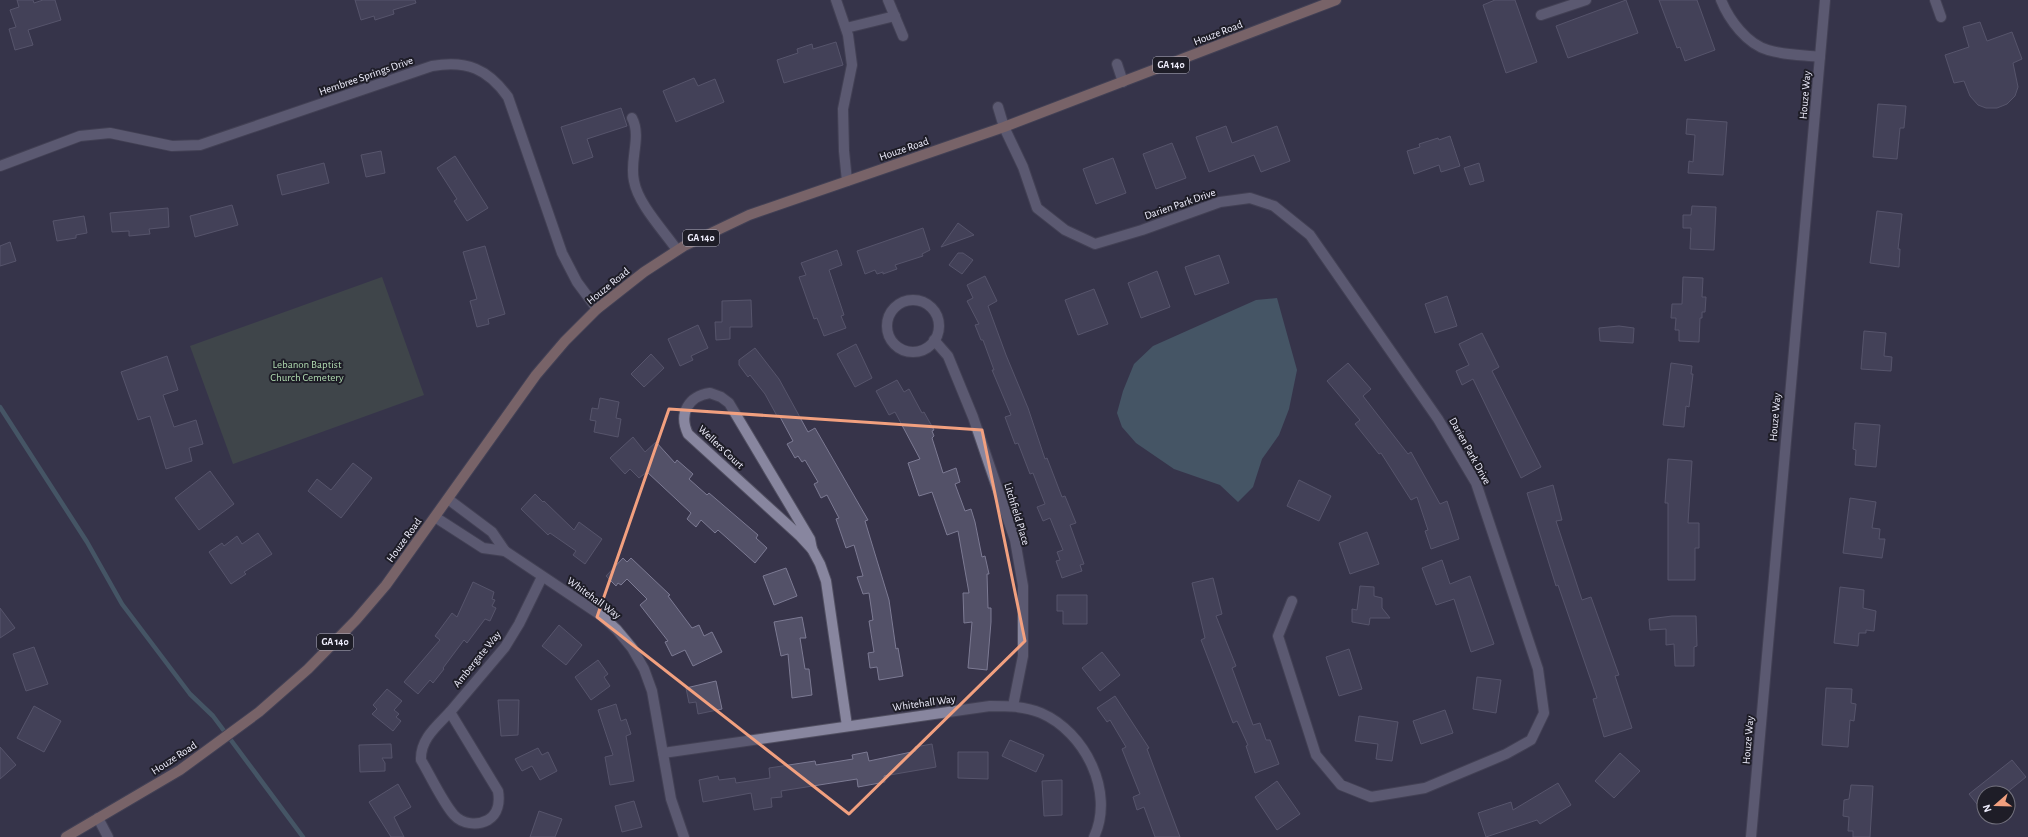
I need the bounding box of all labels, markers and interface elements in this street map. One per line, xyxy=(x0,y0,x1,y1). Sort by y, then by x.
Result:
street label: Houze Road xyxy=(1192,19,1244,47)
street label: Hembree Springs Drive xyxy=(317,55,415,97)
road number: GA 140 xyxy=(1153,57,1189,73)
street label: Houze Way xyxy=(1797,70,1813,120)
street label: Houze Road xyxy=(878,135,930,163)
street label: Darien Park Drive xyxy=(1143,187,1217,221)
road number: GA 140 xyxy=(683,230,719,246)
street label: Houze Road xyxy=(585,265,632,306)
park label: Lebanon Baptist Church Cemetery xyxy=(270,359,344,383)
street label: Houze Way xyxy=(1767,392,1783,442)
street label: Darien Park Drive xyxy=(1447,416,1493,486)
street label: Wellers Court xyxy=(696,423,746,471)
street label: Litchfield Place xyxy=(1002,481,1032,547)
street label: Houze Road xyxy=(384,516,424,564)
street label: Whitehall Way xyxy=(565,575,623,621)
street label: Ambergate Way xyxy=(451,629,503,689)
road number: GA 140 xyxy=(317,634,353,650)
street label: Whitehall Way xyxy=(892,693,956,713)
street label: Houze Way xyxy=(1740,715,1756,765)
street label: Houze Road xyxy=(149,739,199,777)
north arrow xyxy=(1976,785,2016,825)
text: N xyxy=(1981,803,1994,814)

